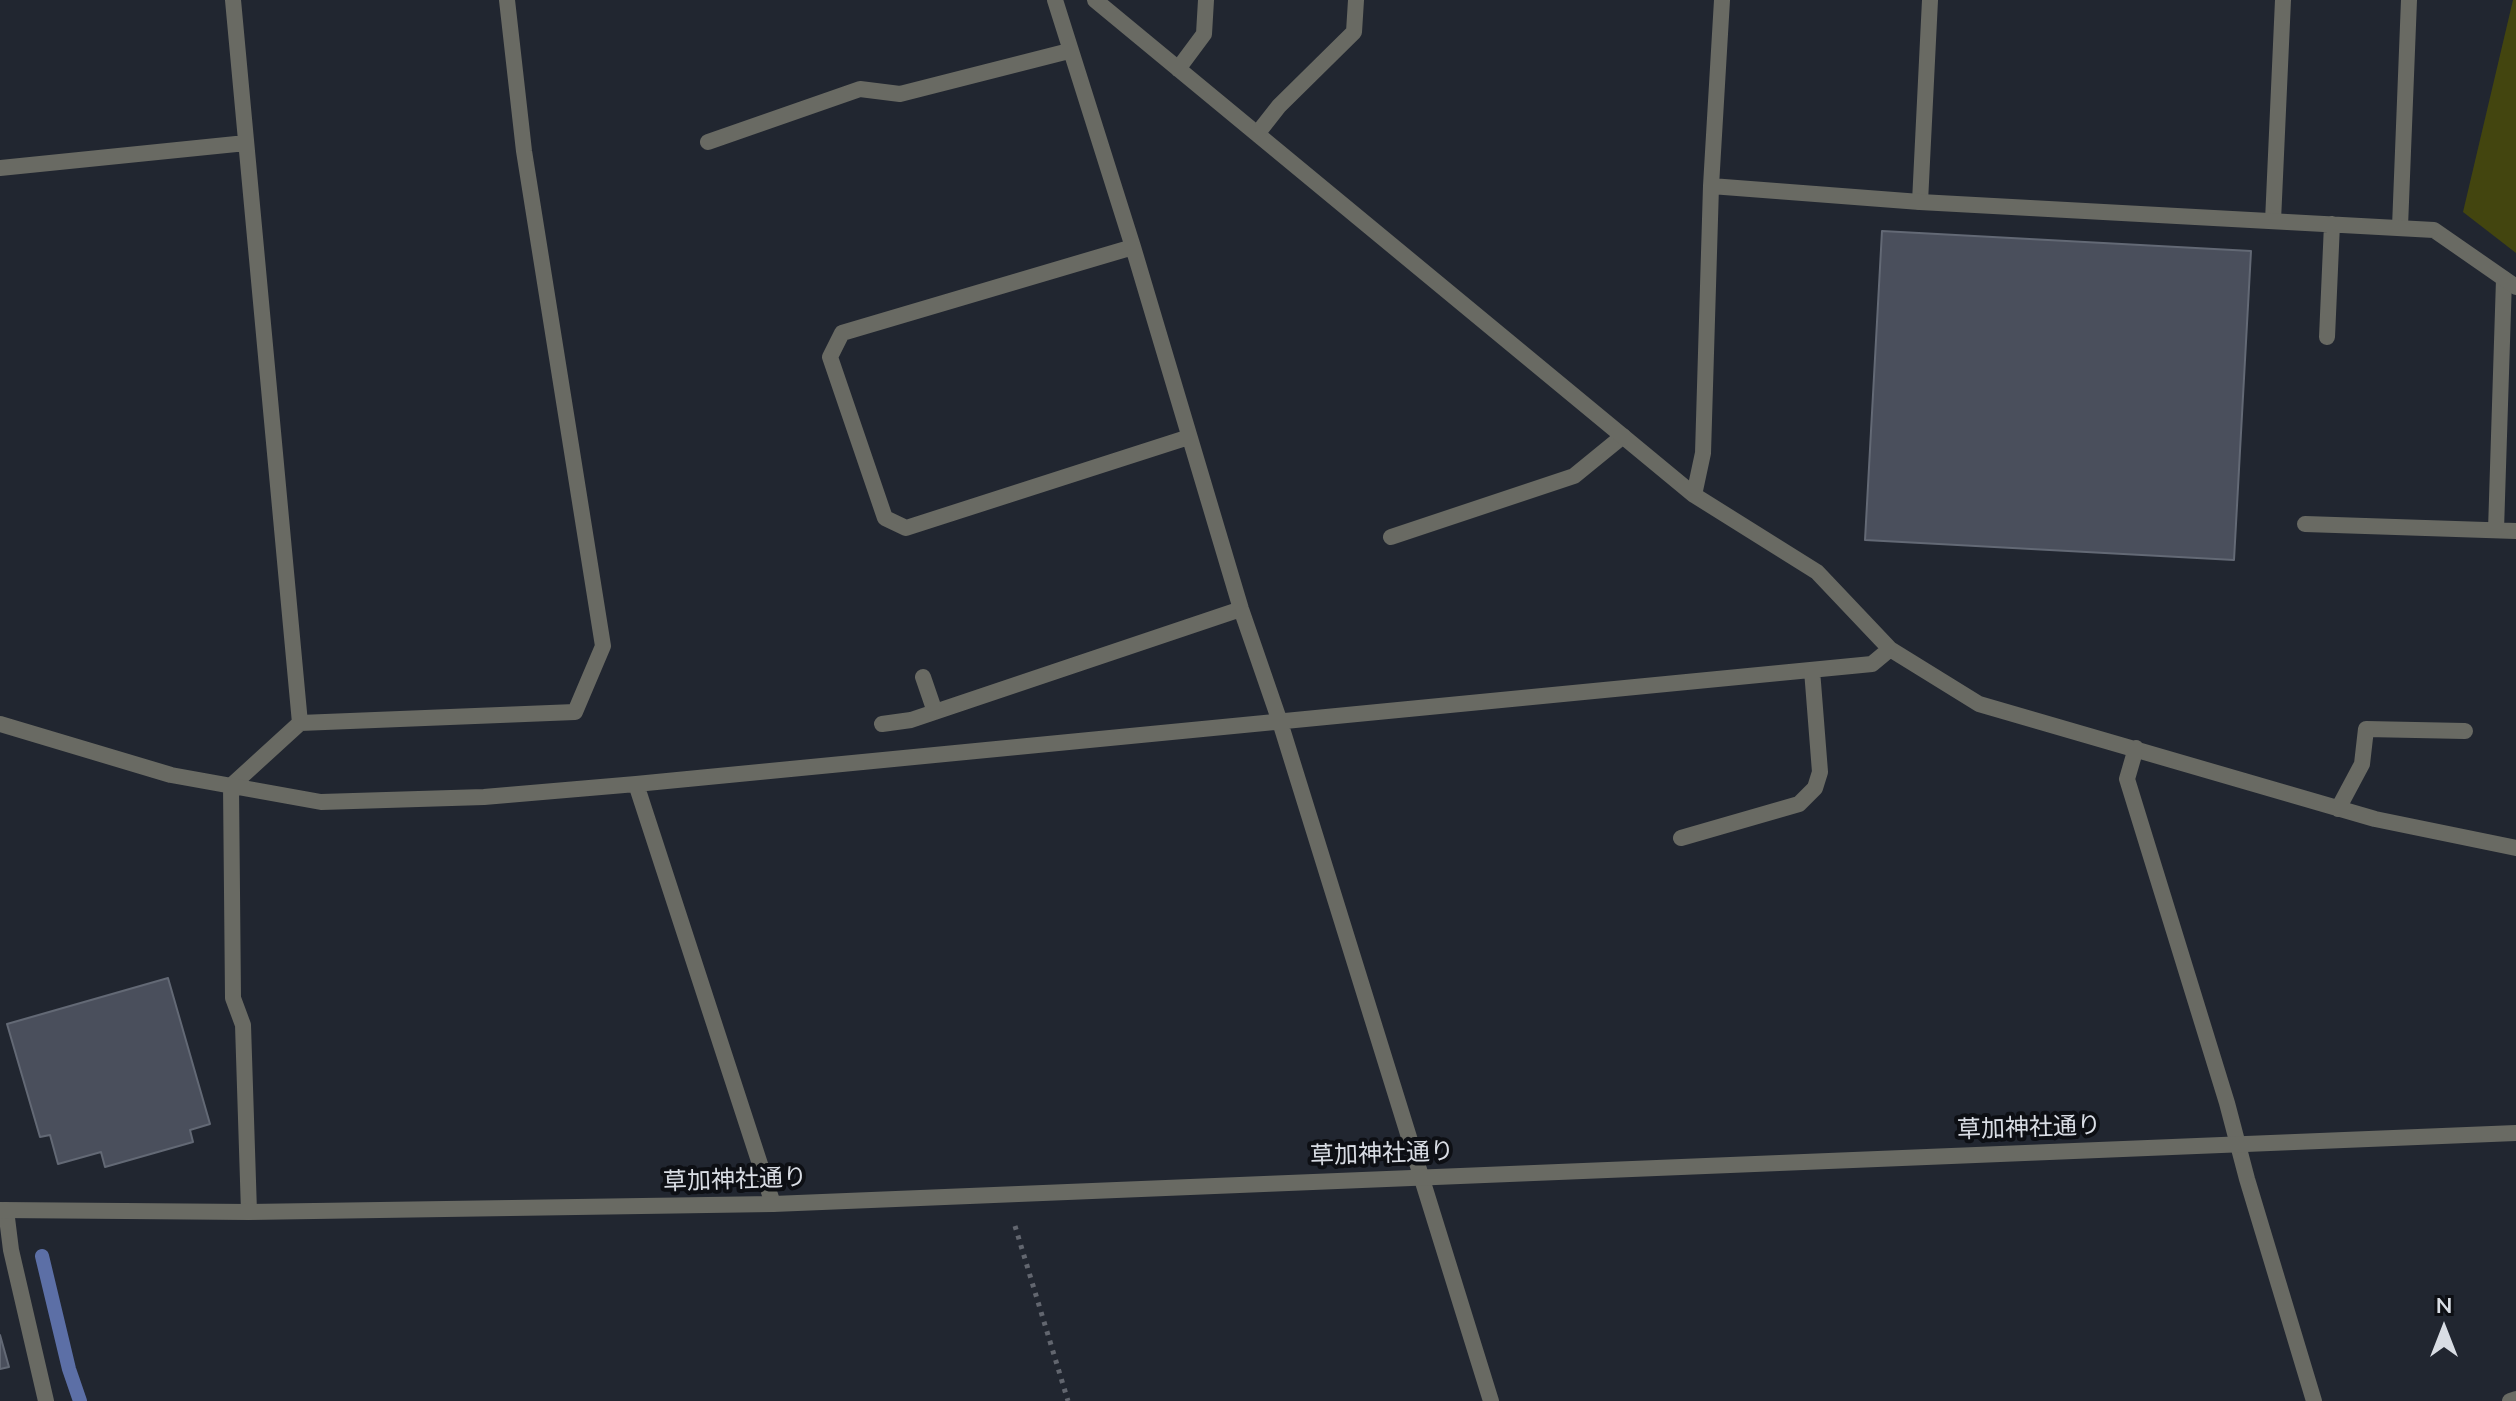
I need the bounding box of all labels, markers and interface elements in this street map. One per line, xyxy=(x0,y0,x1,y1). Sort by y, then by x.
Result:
street label: 草加神社通り xyxy=(1957,1111,2101,1145)
street label: 草加神社通り xyxy=(1310,1137,1454,1171)
street label: 草加神社通り xyxy=(663,1163,807,1197)
north arrow xyxy=(2404,1289,2484,1369)
text: N xyxy=(2436,1291,2452,1319)

